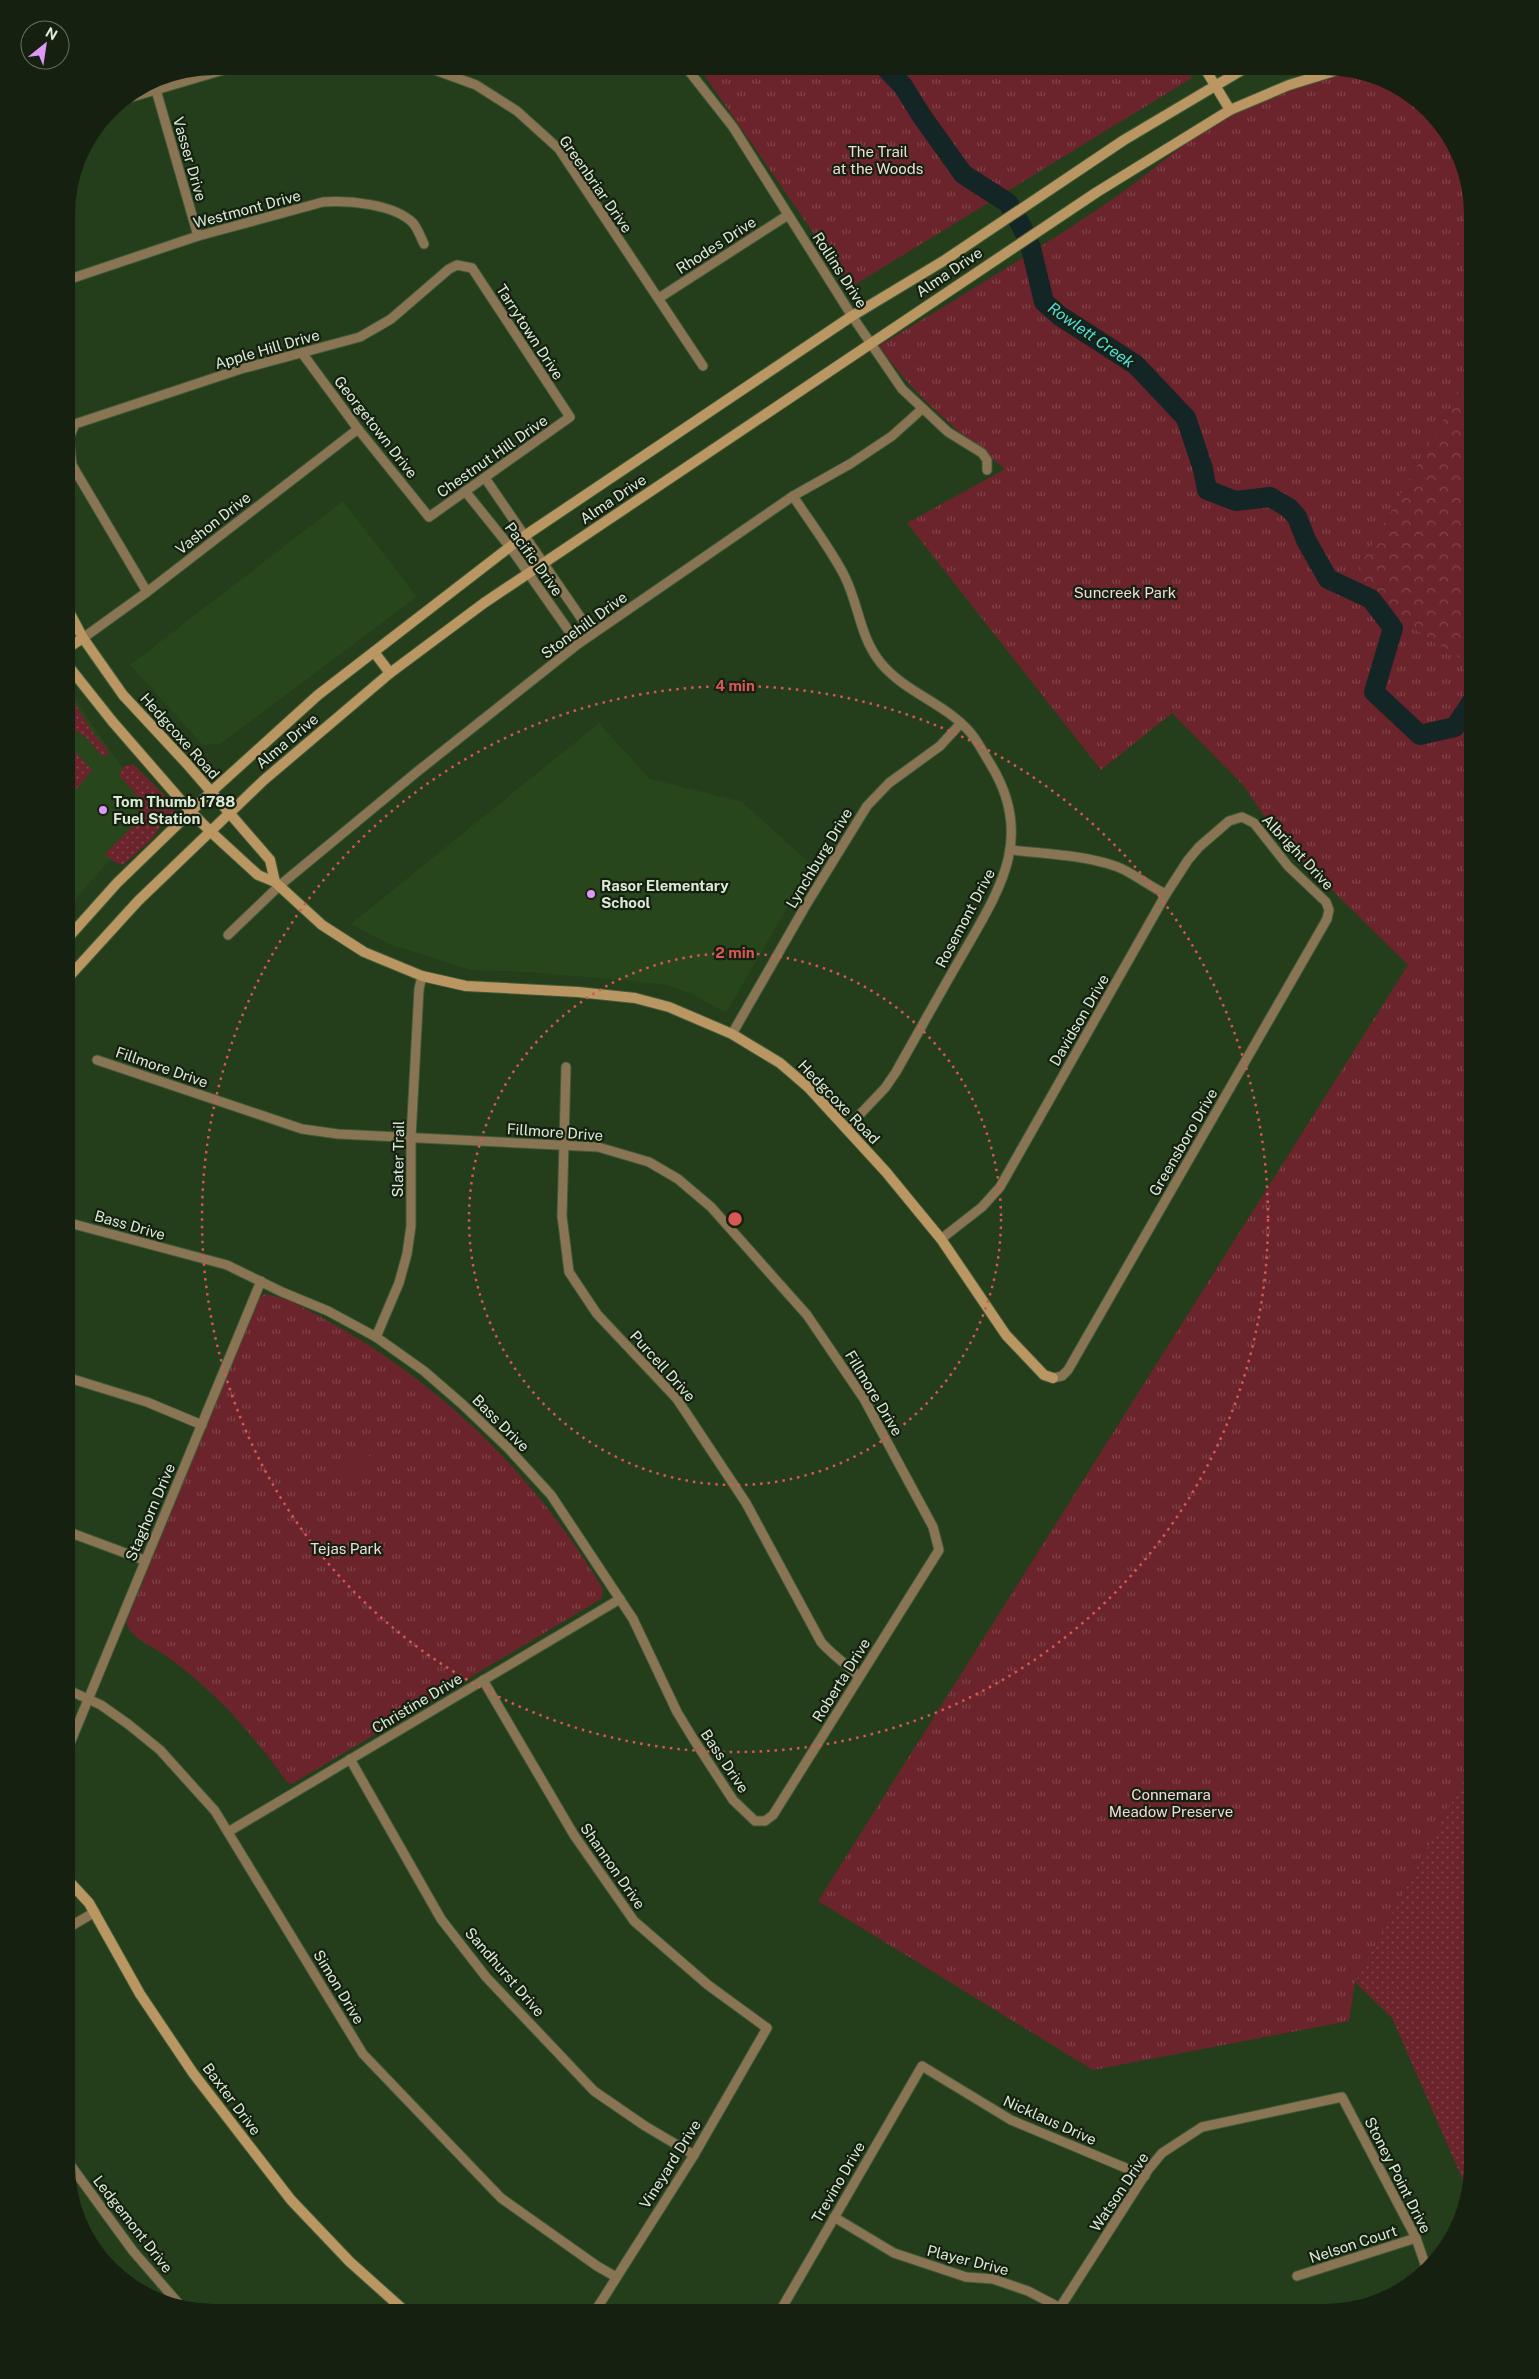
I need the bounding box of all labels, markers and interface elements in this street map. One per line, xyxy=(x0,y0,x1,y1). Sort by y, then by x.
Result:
north arrow xyxy=(20,20,70,70)
text: N xyxy=(43,24,60,43)
street label: Vasser Drive xyxy=(170,115,210,203)
street label: Greenbriar Drive xyxy=(556,132,636,236)
park label: The Trail at the Woods xyxy=(833,143,923,177)
street label: Westmont Drive xyxy=(191,186,303,232)
street label: Rhodes Drive xyxy=(673,213,759,277)
street label: Rollins Drive xyxy=(809,229,871,311)
street label: Alma Drive xyxy=(913,244,985,300)
street label: Tarrytown Drive xyxy=(493,281,567,383)
water label: Rowlett Creek xyxy=(1044,298,1138,372)
street label: Apple Hill Drive xyxy=(213,326,321,372)
street label: Georgetown Drive xyxy=(331,373,421,481)
street label: Chestnut Hill Drive xyxy=(433,411,551,501)
street label: Alma Drive xyxy=(577,471,649,527)
street label: Vashon Drive xyxy=(172,488,254,558)
street label: Pacific Drive xyxy=(502,519,566,599)
park label: Suncreek Park xyxy=(1074,584,1176,601)
street label: Stonehill Drive xyxy=(538,588,630,662)
text: 4 min xyxy=(715,677,755,694)
street label: Hedgcoxe Road xyxy=(137,690,223,782)
street label: Alma Drive xyxy=(252,710,322,772)
place label: Tom Thumb 1788 Fuel Station xyxy=(113,793,235,827)
marker: Tom Thumb 1788 Fuel Station xyxy=(97,804,109,816)
street label: Lynchburg Drive xyxy=(782,805,856,911)
street label: Albright Drive xyxy=(1259,811,1337,893)
street label: Rosemont Drive xyxy=(932,866,998,970)
place label: Rasor Elementary School xyxy=(601,877,729,911)
marker: Rasor Elementary School xyxy=(585,888,597,900)
text: 2 min xyxy=(715,944,755,961)
street label: Davidson Drive xyxy=(1046,971,1112,1069)
street label: Fillmore Drive xyxy=(114,1043,210,1091)
street label: Hedgcoxe Road xyxy=(795,1057,883,1147)
street label: Greensboro Drive xyxy=(1145,1085,1221,1199)
street label: Slater Trail xyxy=(389,1120,407,1198)
street label: Fillmore Drive xyxy=(506,1120,604,1144)
street label: Bass Drive xyxy=(93,1207,167,1243)
centre of rings xyxy=(726,1210,744,1228)
street label: Purcell Drive xyxy=(627,1327,699,1405)
street label: Fillmore Drive xyxy=(842,1347,906,1439)
street label: Bass Drive xyxy=(469,1391,533,1455)
street label: Staghorn Drive xyxy=(122,1461,178,1563)
park label: Tejas Park xyxy=(310,1540,382,1557)
street label: Roberta Drive xyxy=(809,1635,873,1725)
street label: Christine Drive xyxy=(369,1669,465,1737)
street label: Bass Drive xyxy=(698,1726,752,1796)
park label: Connemara Meadow Preserve xyxy=(1109,1786,1233,1820)
street label: Shannon Drive xyxy=(577,1820,649,1912)
street label: Sandhurst Drive xyxy=(462,1924,548,2020)
street label: Simon Drive xyxy=(310,1947,368,2027)
street label: Baxter Drive xyxy=(199,2060,265,2138)
street label: Nicklaus Drive xyxy=(1001,2092,1099,2148)
street label: Stoney Point Drive xyxy=(1361,2114,1435,2236)
street label: Vineyard Drive xyxy=(636,2117,704,2211)
street label: Trevino Drive xyxy=(808,2139,868,2225)
street label: Watson Drive xyxy=(1086,2149,1152,2235)
street label: Ledgemont Drive xyxy=(90,2172,176,2276)
street label: Nelson Court xyxy=(1307,2222,1399,2266)
street label: Player Drive xyxy=(925,2242,1011,2278)

